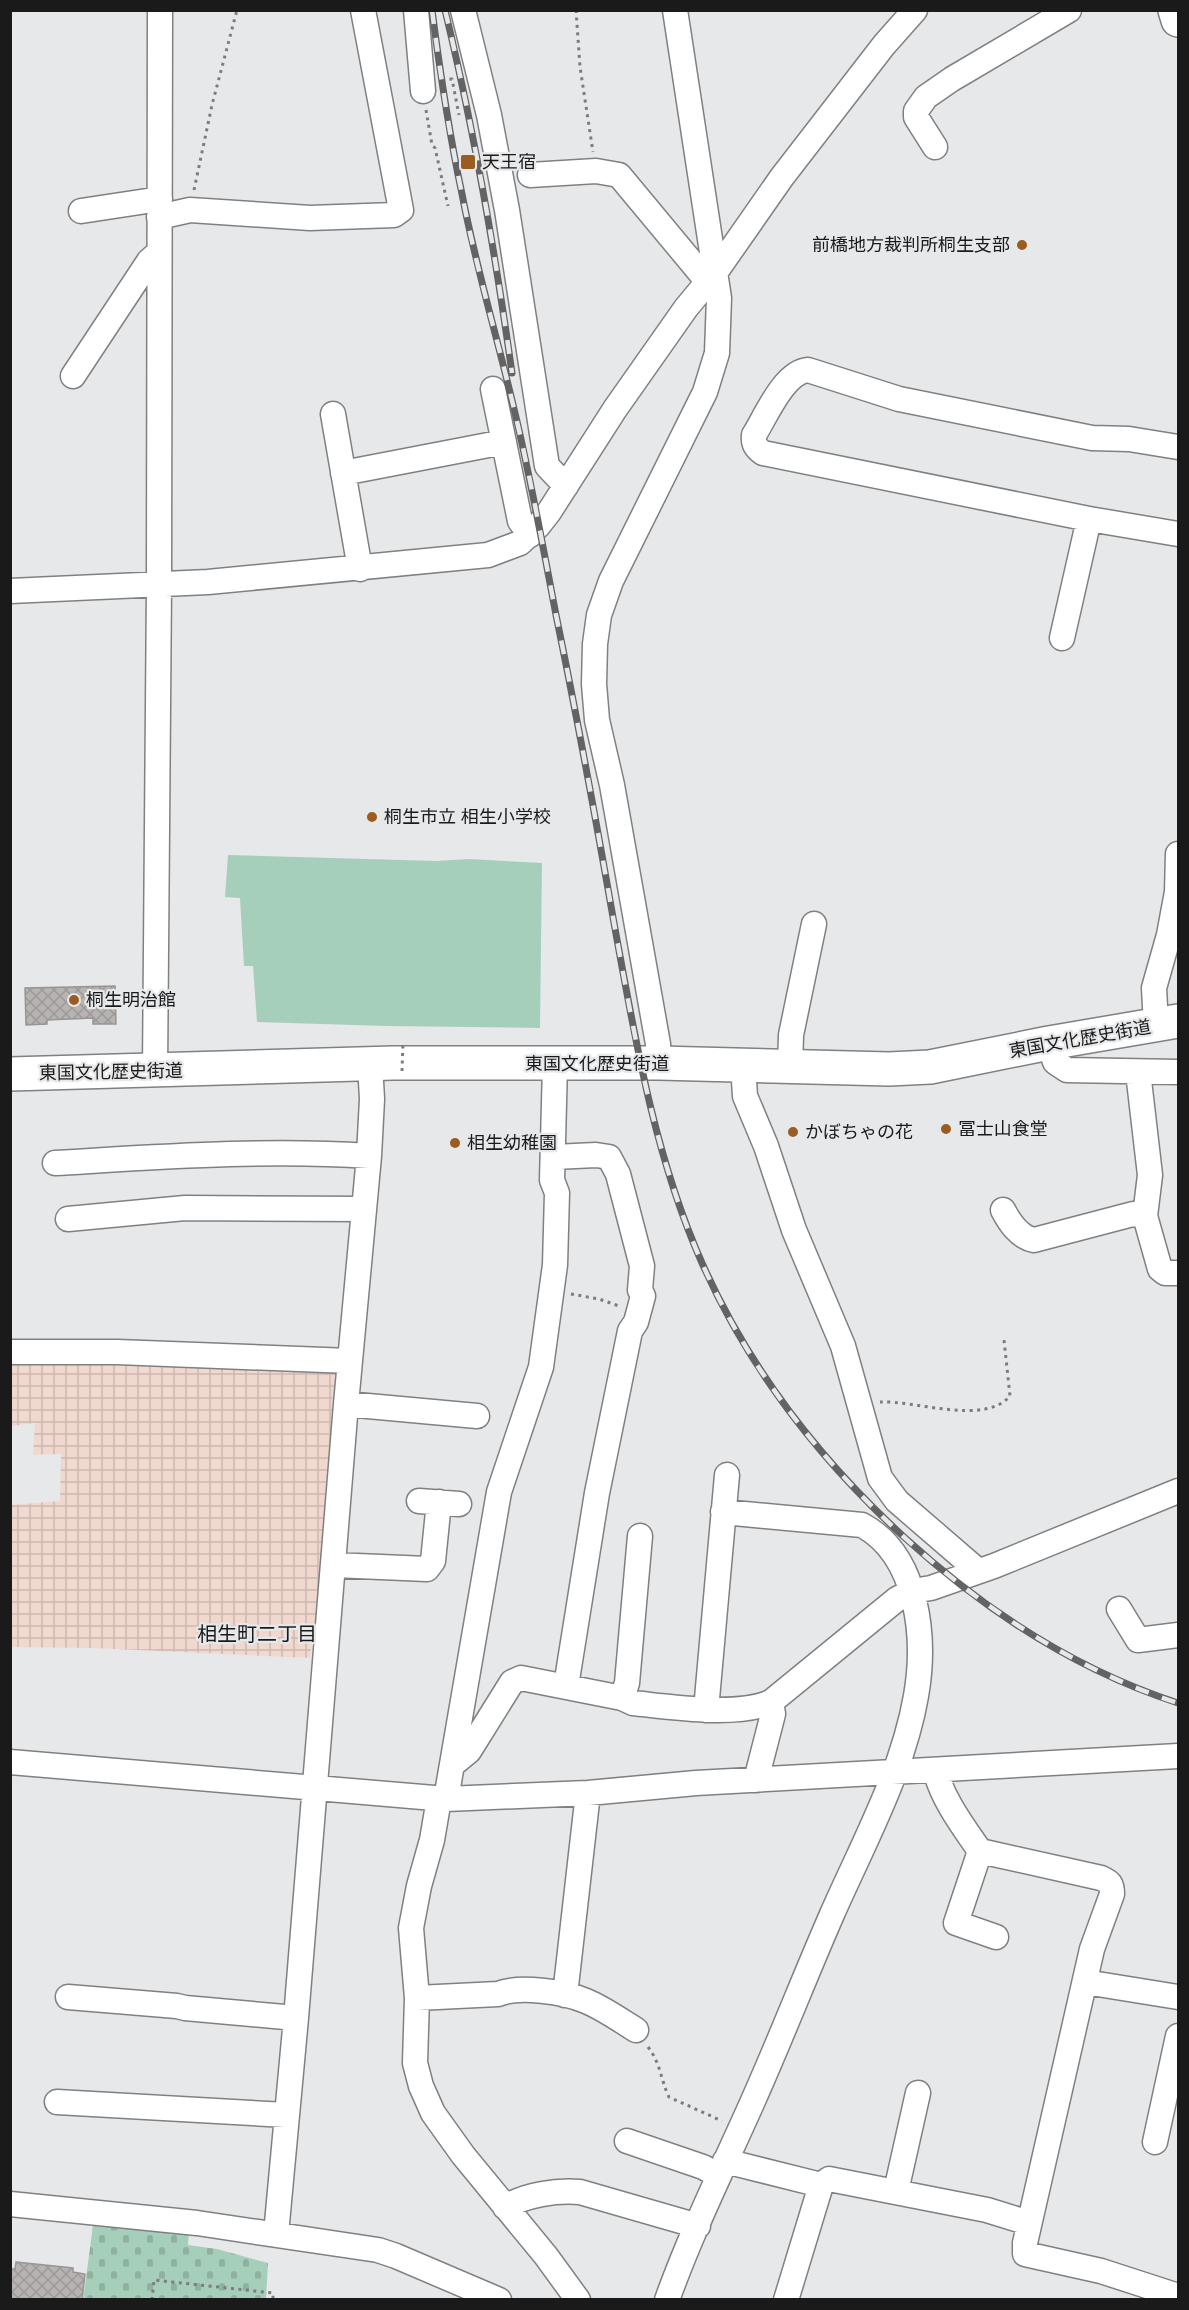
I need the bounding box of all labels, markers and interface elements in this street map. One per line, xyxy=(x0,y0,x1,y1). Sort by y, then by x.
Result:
place label: 天王宿 xyxy=(482,151,536,173)
marker: 天王宿 xyxy=(459,153,477,171)
place label: 前橋地方裁判所桐生支部 xyxy=(812,234,1010,256)
marker: 前橋地方裁判所桐生支部 xyxy=(1015,238,1029,252)
place label: 桐生市立 相生小学校 xyxy=(384,806,551,828)
marker: 桐生市立 相生小学校 xyxy=(365,810,379,824)
place label: 桐生明治館 xyxy=(86,989,176,1011)
marker: 桐生明治館 xyxy=(67,993,81,1007)
street label: 東国文化歴史街道 xyxy=(1007,1016,1153,1062)
street label: 東国文化歴史街道 xyxy=(525,1053,669,1075)
street label: 東国文化歴史街道 xyxy=(39,1060,183,1084)
place label: 冨士山食堂 xyxy=(958,1118,1048,1140)
place label: かぼちゃの花 xyxy=(805,1121,913,1143)
marker: 冨士山食堂 xyxy=(939,1122,953,1136)
marker: かぼちゃの花 xyxy=(786,1125,800,1139)
place label: 相生幼稚園 xyxy=(467,1132,557,1154)
marker: 相生幼稚園 xyxy=(448,1136,462,1150)
district label: 相生町二丁目 xyxy=(197,1622,317,1646)

